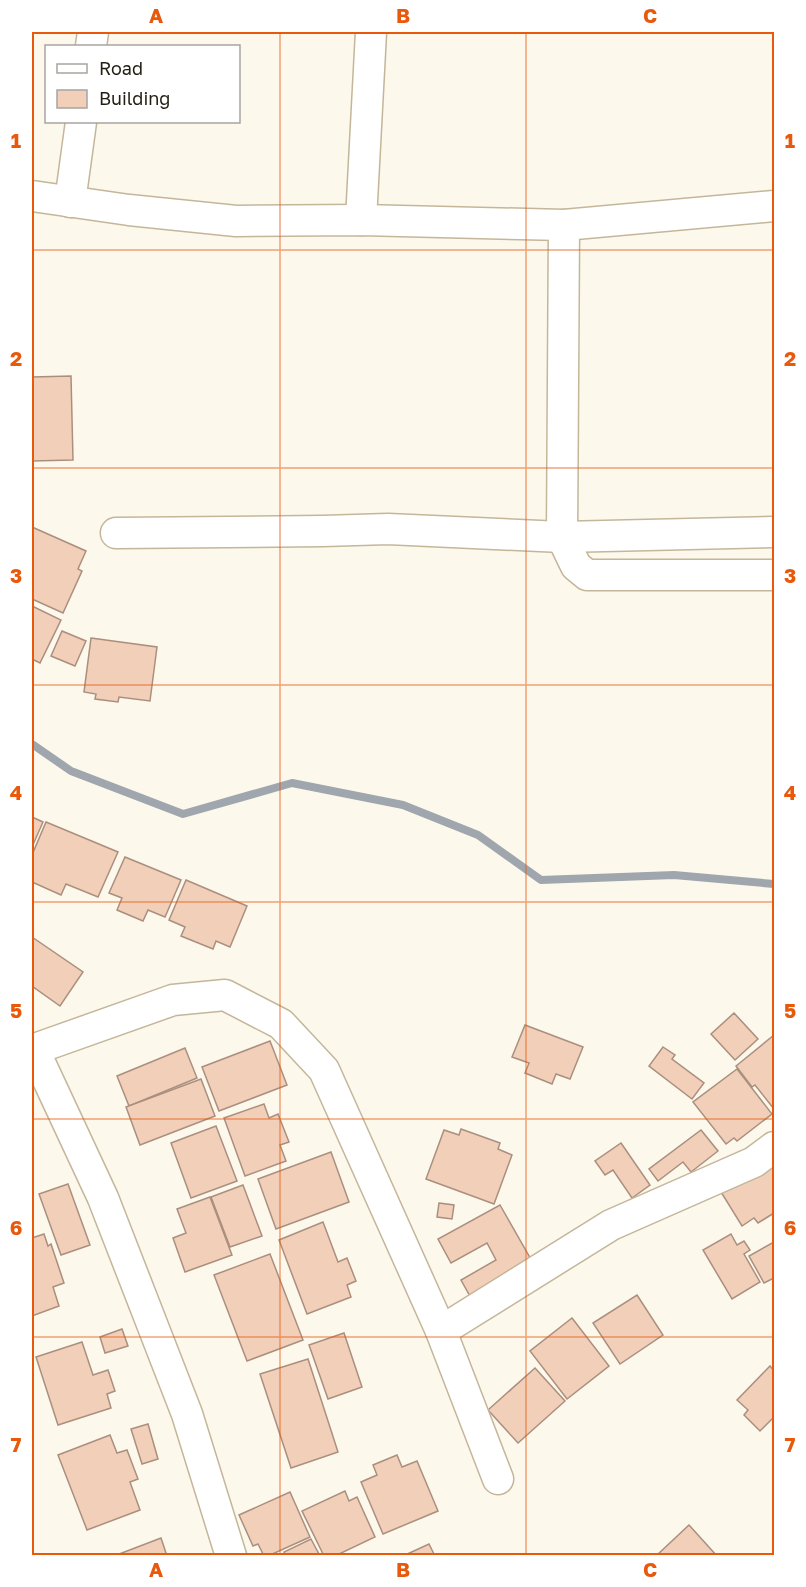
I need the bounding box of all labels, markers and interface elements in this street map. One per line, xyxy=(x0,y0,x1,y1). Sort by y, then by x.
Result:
text: A xyxy=(149,3,163,27)
text: B xyxy=(396,3,410,27)
text: C xyxy=(643,3,657,27)
legend xyxy=(45,45,240,123)
text: Road xyxy=(99,57,143,79)
text: Building xyxy=(99,87,170,109)
text: 1 xyxy=(11,128,21,152)
text: 1 xyxy=(785,128,795,152)
text: 2 xyxy=(10,346,22,370)
text: 2 xyxy=(784,346,796,370)
text: 3 xyxy=(10,563,22,587)
text: 3 xyxy=(784,563,796,587)
text: 4 xyxy=(10,780,22,804)
text: 4 xyxy=(784,780,796,804)
text: 5 xyxy=(10,998,22,1022)
text: 5 xyxy=(784,998,796,1022)
text: 6 xyxy=(10,1215,22,1239)
text: 6 xyxy=(784,1215,796,1239)
text: 7 xyxy=(11,1432,22,1456)
text: 7 xyxy=(785,1432,796,1456)
text: A xyxy=(149,1557,163,1581)
text: B xyxy=(396,1557,410,1581)
text: C xyxy=(643,1557,657,1581)

